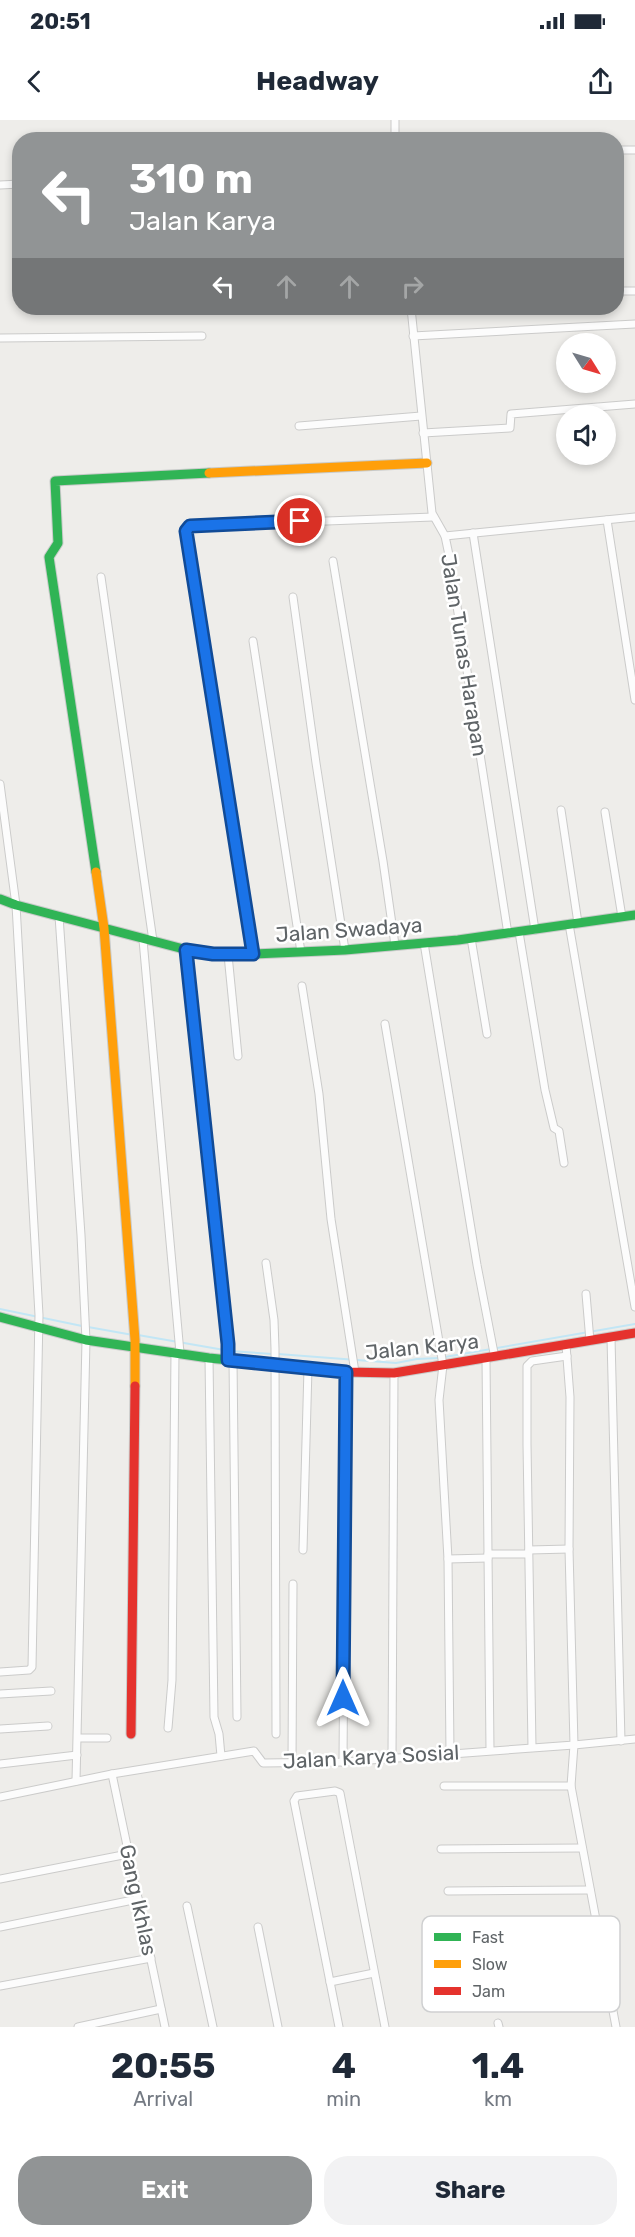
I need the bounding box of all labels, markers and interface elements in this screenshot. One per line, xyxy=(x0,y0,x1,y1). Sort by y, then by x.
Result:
text: 20:51 xyxy=(30,8,91,35)
icon: back xyxy=(18,65,51,98)
text: Headway xyxy=(256,65,379,97)
icon: share xyxy=(584,65,617,98)
text: 310 m xyxy=(129,154,253,204)
icon: left xyxy=(30,156,108,234)
text: Jalan Karya xyxy=(129,205,276,237)
icon: left xyxy=(207,270,240,303)
icon: ahead xyxy=(270,270,303,303)
icon: ahead xyxy=(333,270,366,303)
icon: right xyxy=(396,270,429,303)
north arrow xyxy=(556,333,616,393)
map controls xyxy=(556,333,616,465)
button: sound xyxy=(556,405,616,465)
pin xyxy=(274,495,325,546)
icon: arrive xyxy=(283,504,316,537)
street label: Jalan Tunas Harapan xyxy=(436,552,493,758)
street label: Jalan Swadaya xyxy=(275,912,423,947)
street label: Jalan Karya xyxy=(364,1328,480,1365)
position arrow xyxy=(311,1666,375,1730)
street label: Jalan Karya Sosial xyxy=(282,1739,460,1774)
street label: Gang Ikhlas xyxy=(115,1842,162,1958)
legend xyxy=(422,1916,620,2012)
text: Fast xyxy=(472,1928,504,1947)
text: Slow xyxy=(472,1955,508,1974)
text: Jam xyxy=(472,1982,505,2001)
text: 20:55 xyxy=(111,2044,216,2087)
text: 4 xyxy=(331,2044,356,2087)
text: 1.4 xyxy=(472,2044,524,2087)
text: Arrival xyxy=(133,2087,193,2111)
text: min xyxy=(326,2087,361,2111)
text: km xyxy=(484,2087,512,2111)
button: Exit xyxy=(18,2156,312,2225)
button: Share xyxy=(324,2156,617,2225)

